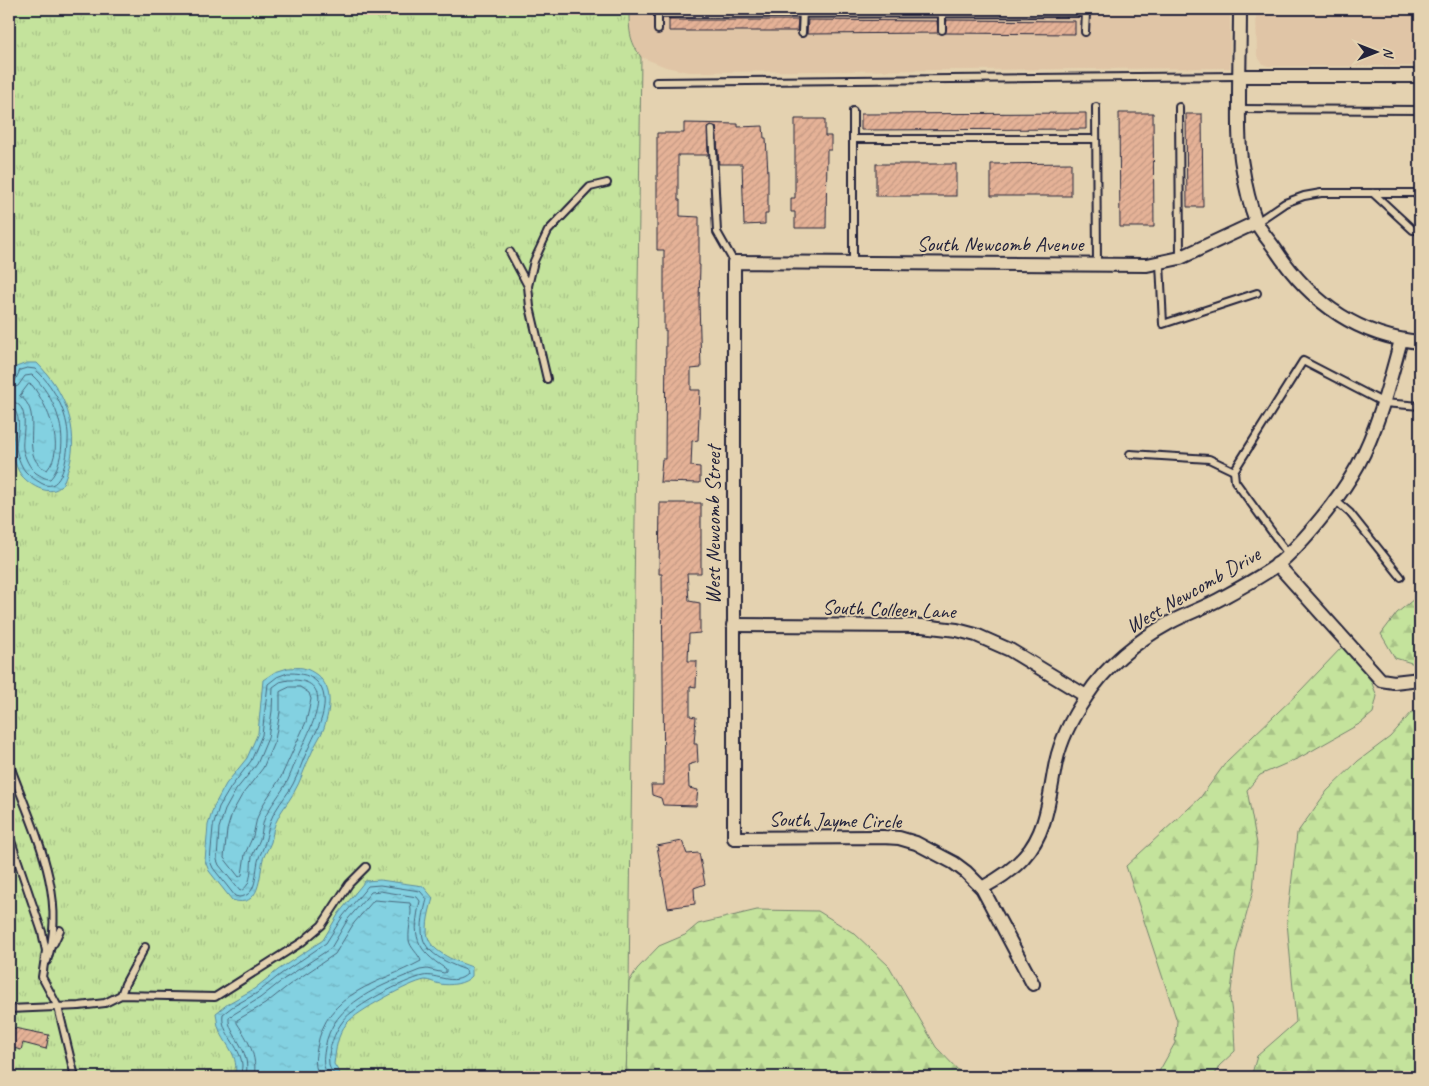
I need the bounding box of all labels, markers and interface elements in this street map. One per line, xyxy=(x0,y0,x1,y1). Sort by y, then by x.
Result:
north arrow xyxy=(1352,28,1402,78)
text: N xyxy=(1380,48,1397,59)
street label: South Newcomb Avenue xyxy=(917,231,1085,257)
street label: West Newcomb Street xyxy=(700,443,726,604)
street label: West Newcomb Drive xyxy=(1121,541,1266,639)
street label: South Colleen Lane xyxy=(822,594,958,624)
street label: South Jayme Circle xyxy=(769,806,903,834)

